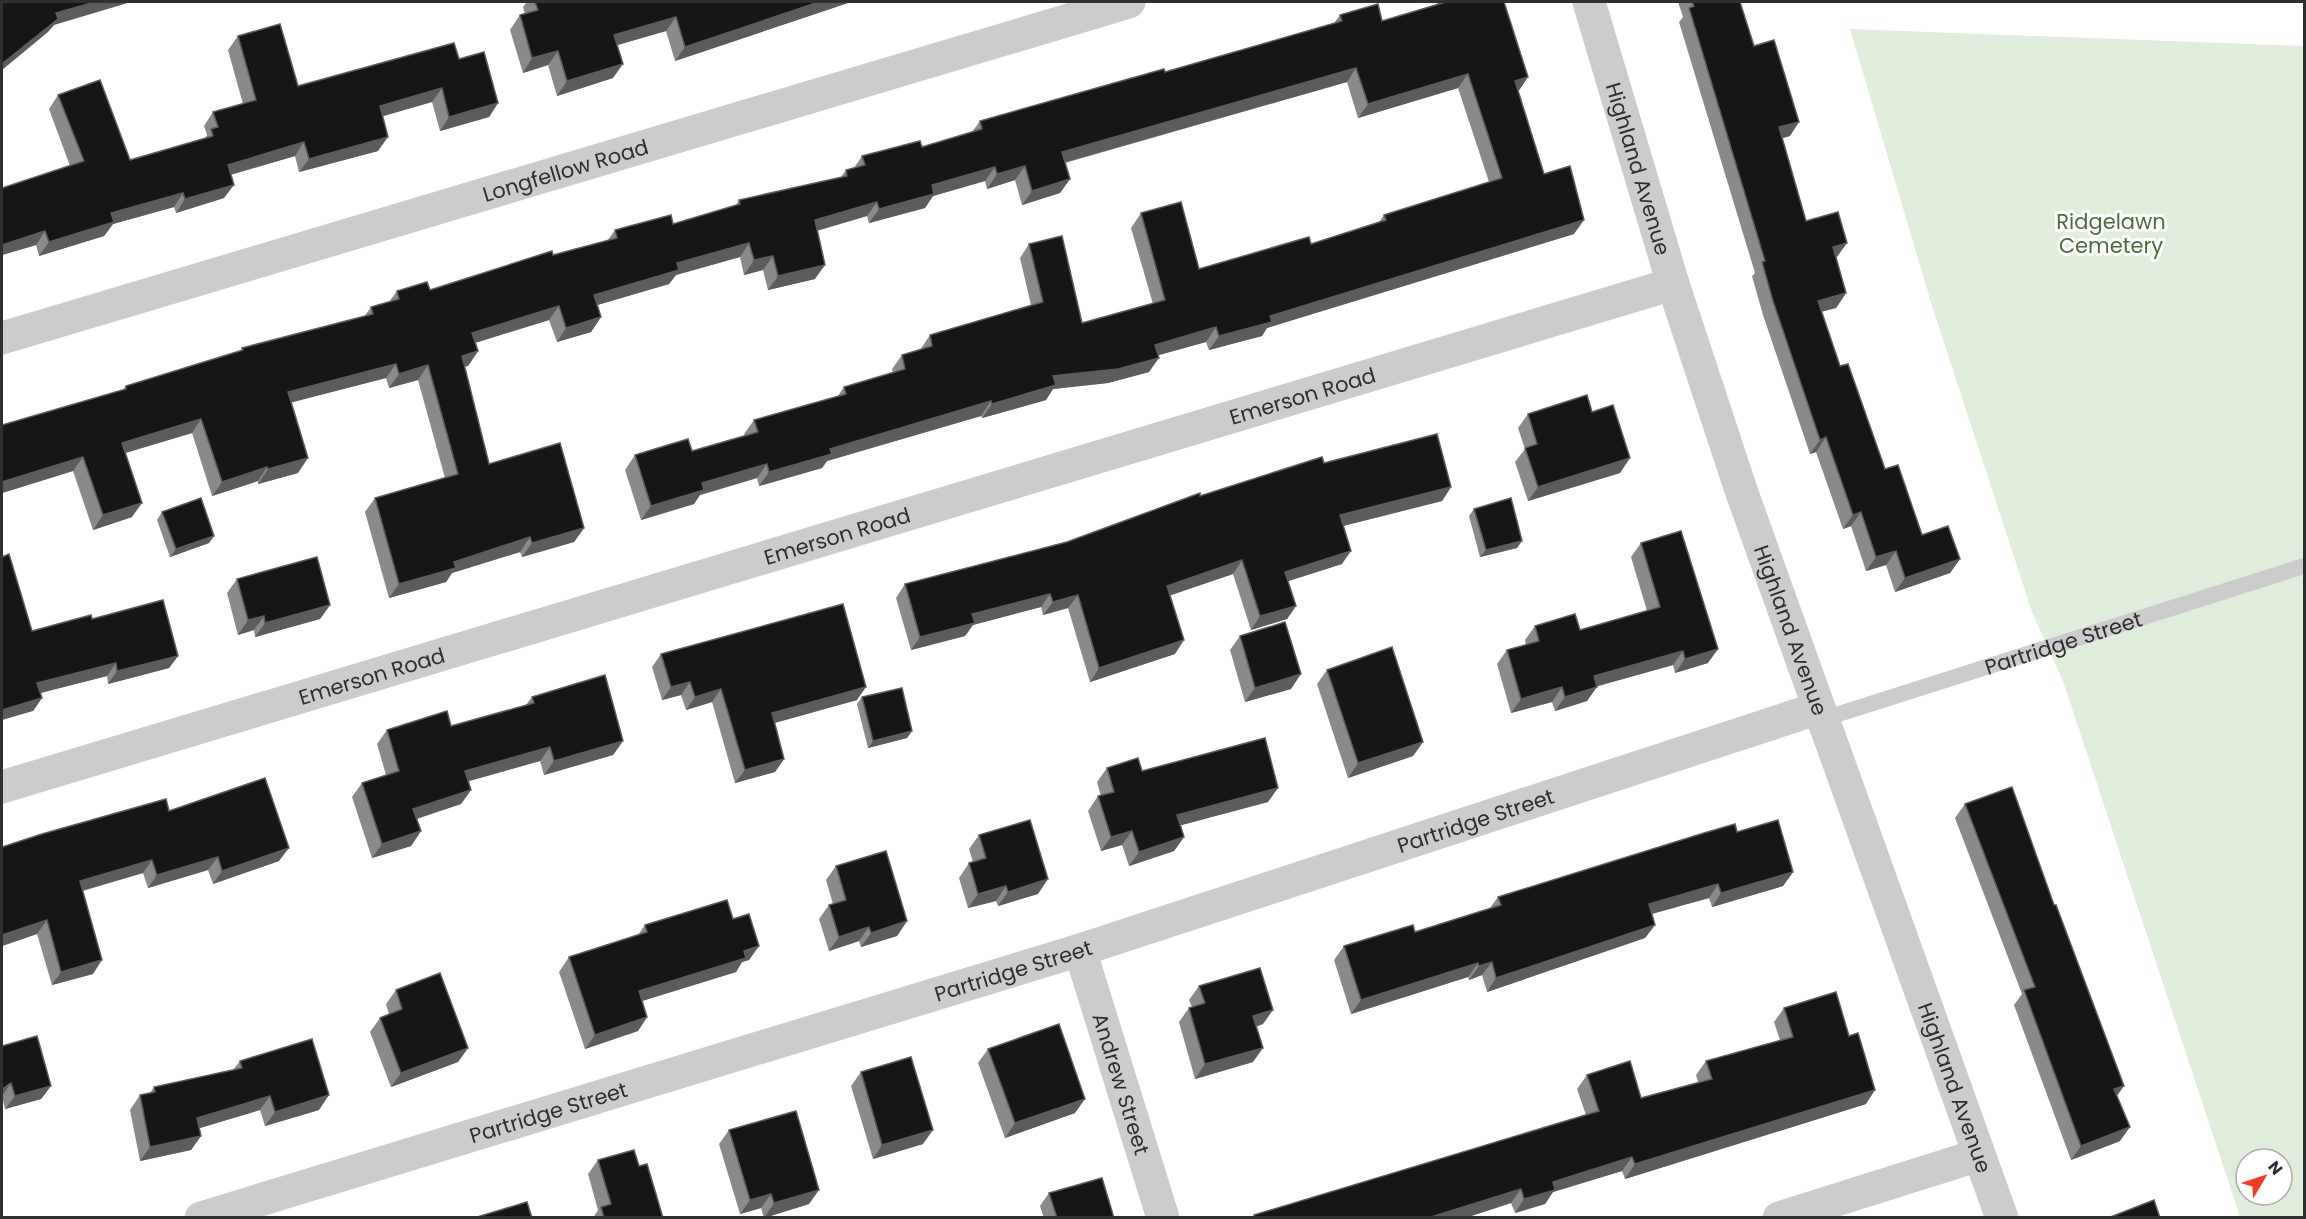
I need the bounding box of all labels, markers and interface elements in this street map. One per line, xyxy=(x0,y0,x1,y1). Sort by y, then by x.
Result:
street label: Highland Avenue xyxy=(1599,79,1678,259)
street label: Longfellow Road xyxy=(479,132,652,208)
park label: Ridgelawn Cemetery xyxy=(2056,207,2166,260)
street label: Emerson Road xyxy=(1226,360,1379,431)
street label: Emerson Road xyxy=(760,500,914,571)
street label: Highland Avenue xyxy=(1747,541,1835,719)
street label: Partridge Street xyxy=(1981,604,2145,681)
street label: Emerson Road xyxy=(295,640,448,711)
street label: Partridge Street xyxy=(1393,781,1558,860)
street label: Partridge Street xyxy=(931,933,1096,1008)
street label: Highland Avenue xyxy=(1911,998,1999,1177)
street label: Andrew Street xyxy=(1086,1009,1157,1158)
street label: Partridge Street xyxy=(466,1074,631,1150)
north arrow xyxy=(2234,1147,2294,1207)
text: N xyxy=(2263,1156,2288,1180)

